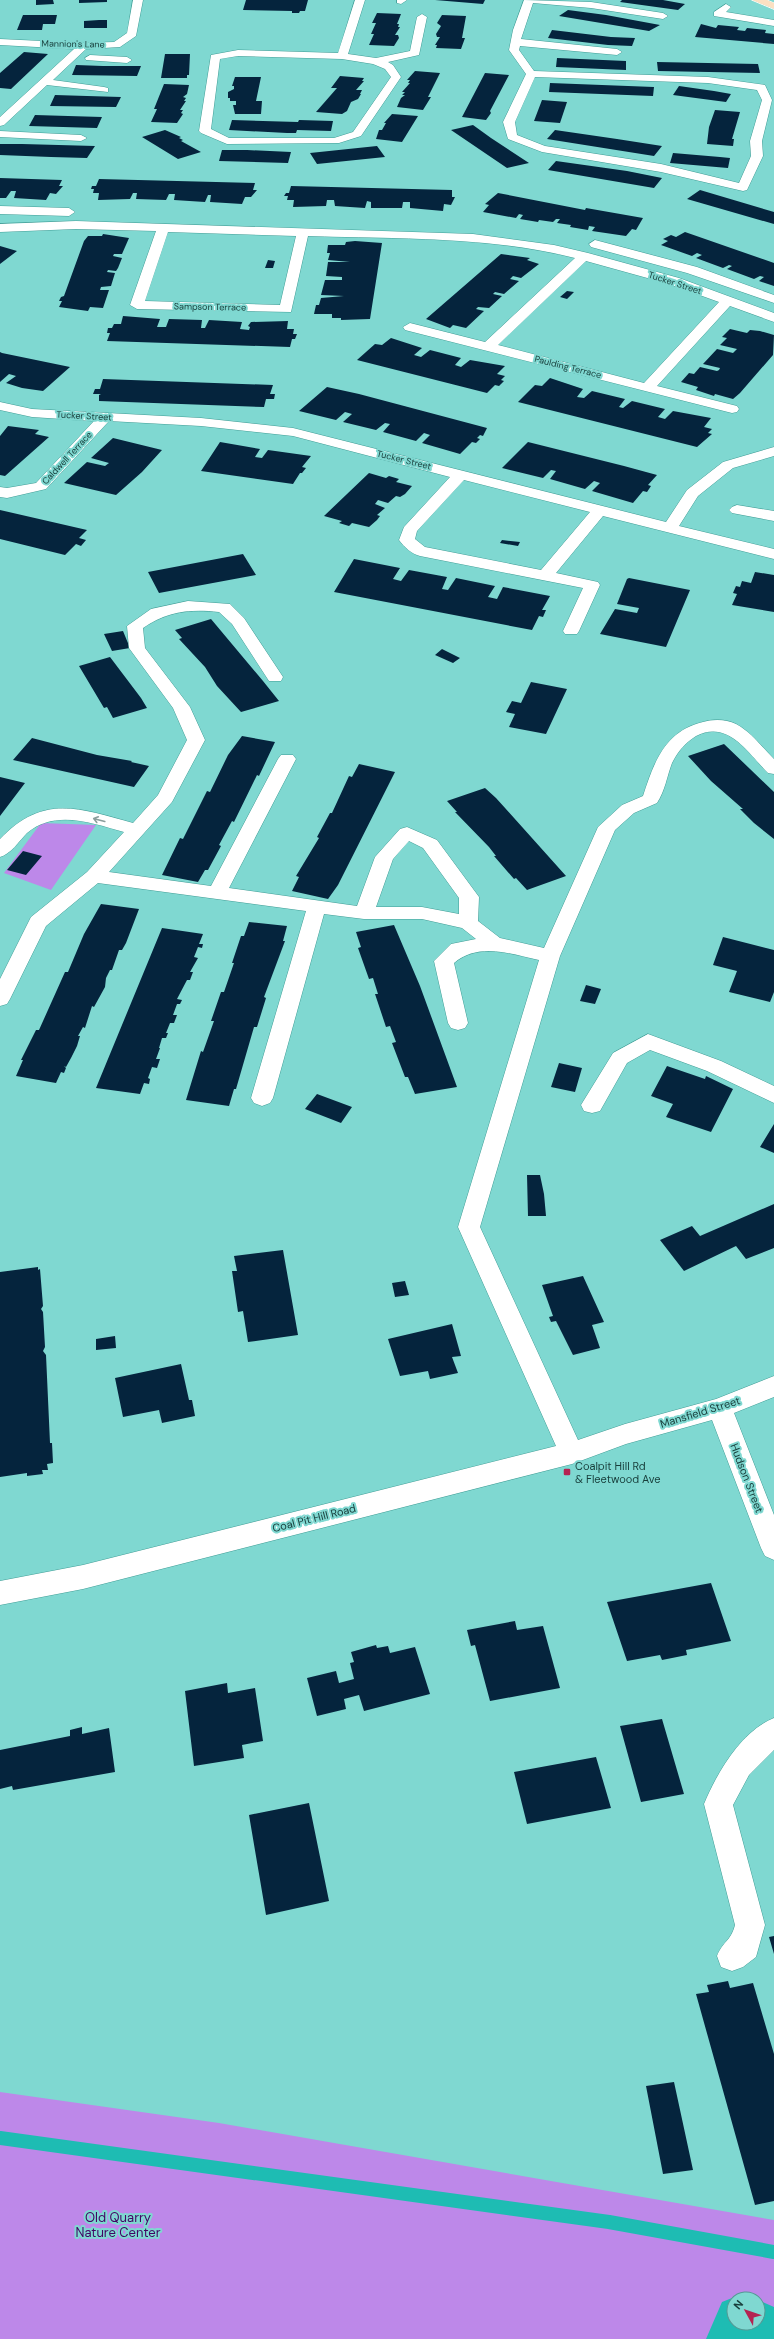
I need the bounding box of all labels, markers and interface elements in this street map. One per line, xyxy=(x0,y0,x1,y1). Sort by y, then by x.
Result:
street label: Mannion's Lane xyxy=(41,37,105,51)
street label: Tucker Street xyxy=(647,269,704,297)
street label: Sampson Terrace xyxy=(174,300,246,314)
street label: Paulding Terrace xyxy=(533,353,603,381)
street label: Tucker Street xyxy=(56,409,112,423)
street label: Caldwell Terrace xyxy=(39,429,95,487)
street label: Tucker Street xyxy=(376,447,433,473)
one-way arrow xyxy=(92,816,105,823)
street label: Mansfield Street xyxy=(658,1393,742,1431)
street label: Hudson Street xyxy=(727,1441,767,1515)
place label: Coalpit Hill Rd & Fleetwood Ave xyxy=(575,1459,661,1486)
marker: Coalpit Hill Rd & Fleetwood Ave xyxy=(562,1467,572,1477)
street label: Coal Pit Hill Road xyxy=(271,1501,357,1535)
park label: Old Quarry Nature Center xyxy=(75,2209,161,2241)
north arrow xyxy=(726,2291,766,2331)
text: N xyxy=(730,2297,746,2312)

